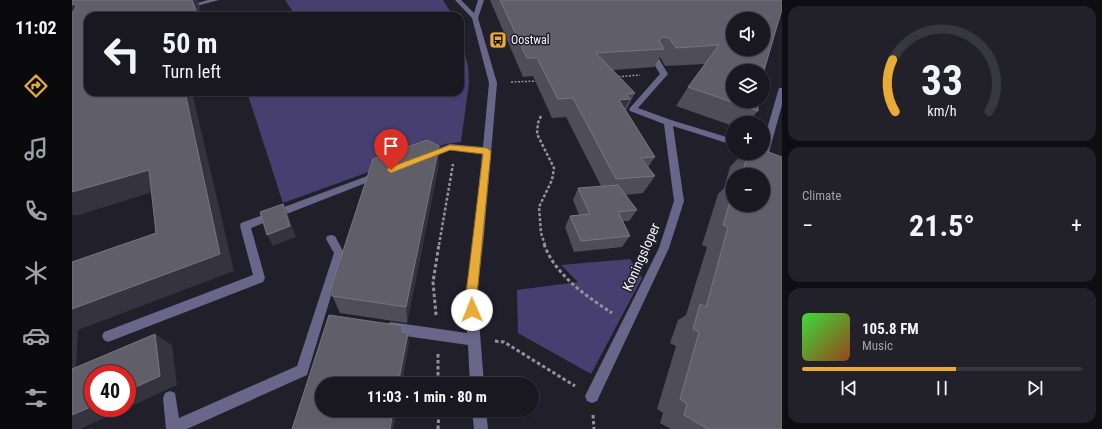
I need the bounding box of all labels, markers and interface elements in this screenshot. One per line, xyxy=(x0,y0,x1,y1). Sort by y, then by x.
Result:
map controls xyxy=(726,12,770,212)
button: sound xyxy=(726,12,770,56)
text: 11:02 xyxy=(15,17,57,38)
text: 50 m xyxy=(162,27,218,60)
icon: left xyxy=(96,28,148,80)
bus stop icon: Oostwal xyxy=(488,30,508,50)
place label: Oostwal xyxy=(511,33,550,47)
text: 33 xyxy=(921,55,963,104)
text: Turn left xyxy=(162,61,221,82)
button: layers xyxy=(726,64,770,108)
icon: directions xyxy=(22,72,50,100)
text: km/h xyxy=(927,102,957,118)
button: + xyxy=(726,116,770,160)
pin xyxy=(374,129,408,170)
icon: music xyxy=(22,135,50,163)
icon: arrive xyxy=(380,135,402,157)
button: − xyxy=(726,168,770,212)
text: Climate xyxy=(802,188,841,203)
icon: phone xyxy=(22,197,50,225)
text: 21.5° xyxy=(909,208,975,243)
text: − xyxy=(802,213,813,238)
text: + xyxy=(1071,213,1082,238)
street label: Koningsloper xyxy=(619,221,663,293)
icon: climate xyxy=(22,259,50,287)
position arrow xyxy=(451,289,493,331)
text: 105.8 FM xyxy=(862,320,919,338)
icon: car xyxy=(22,322,50,350)
text: Music xyxy=(862,338,893,353)
speed limit sign: 40 xyxy=(84,365,136,417)
icon: previous xyxy=(838,377,860,399)
icon: pause xyxy=(931,377,953,399)
icon: next xyxy=(1024,377,1046,399)
icon: filters xyxy=(22,384,50,412)
text: 11:03 · 1 min · 80 m xyxy=(367,388,487,406)

